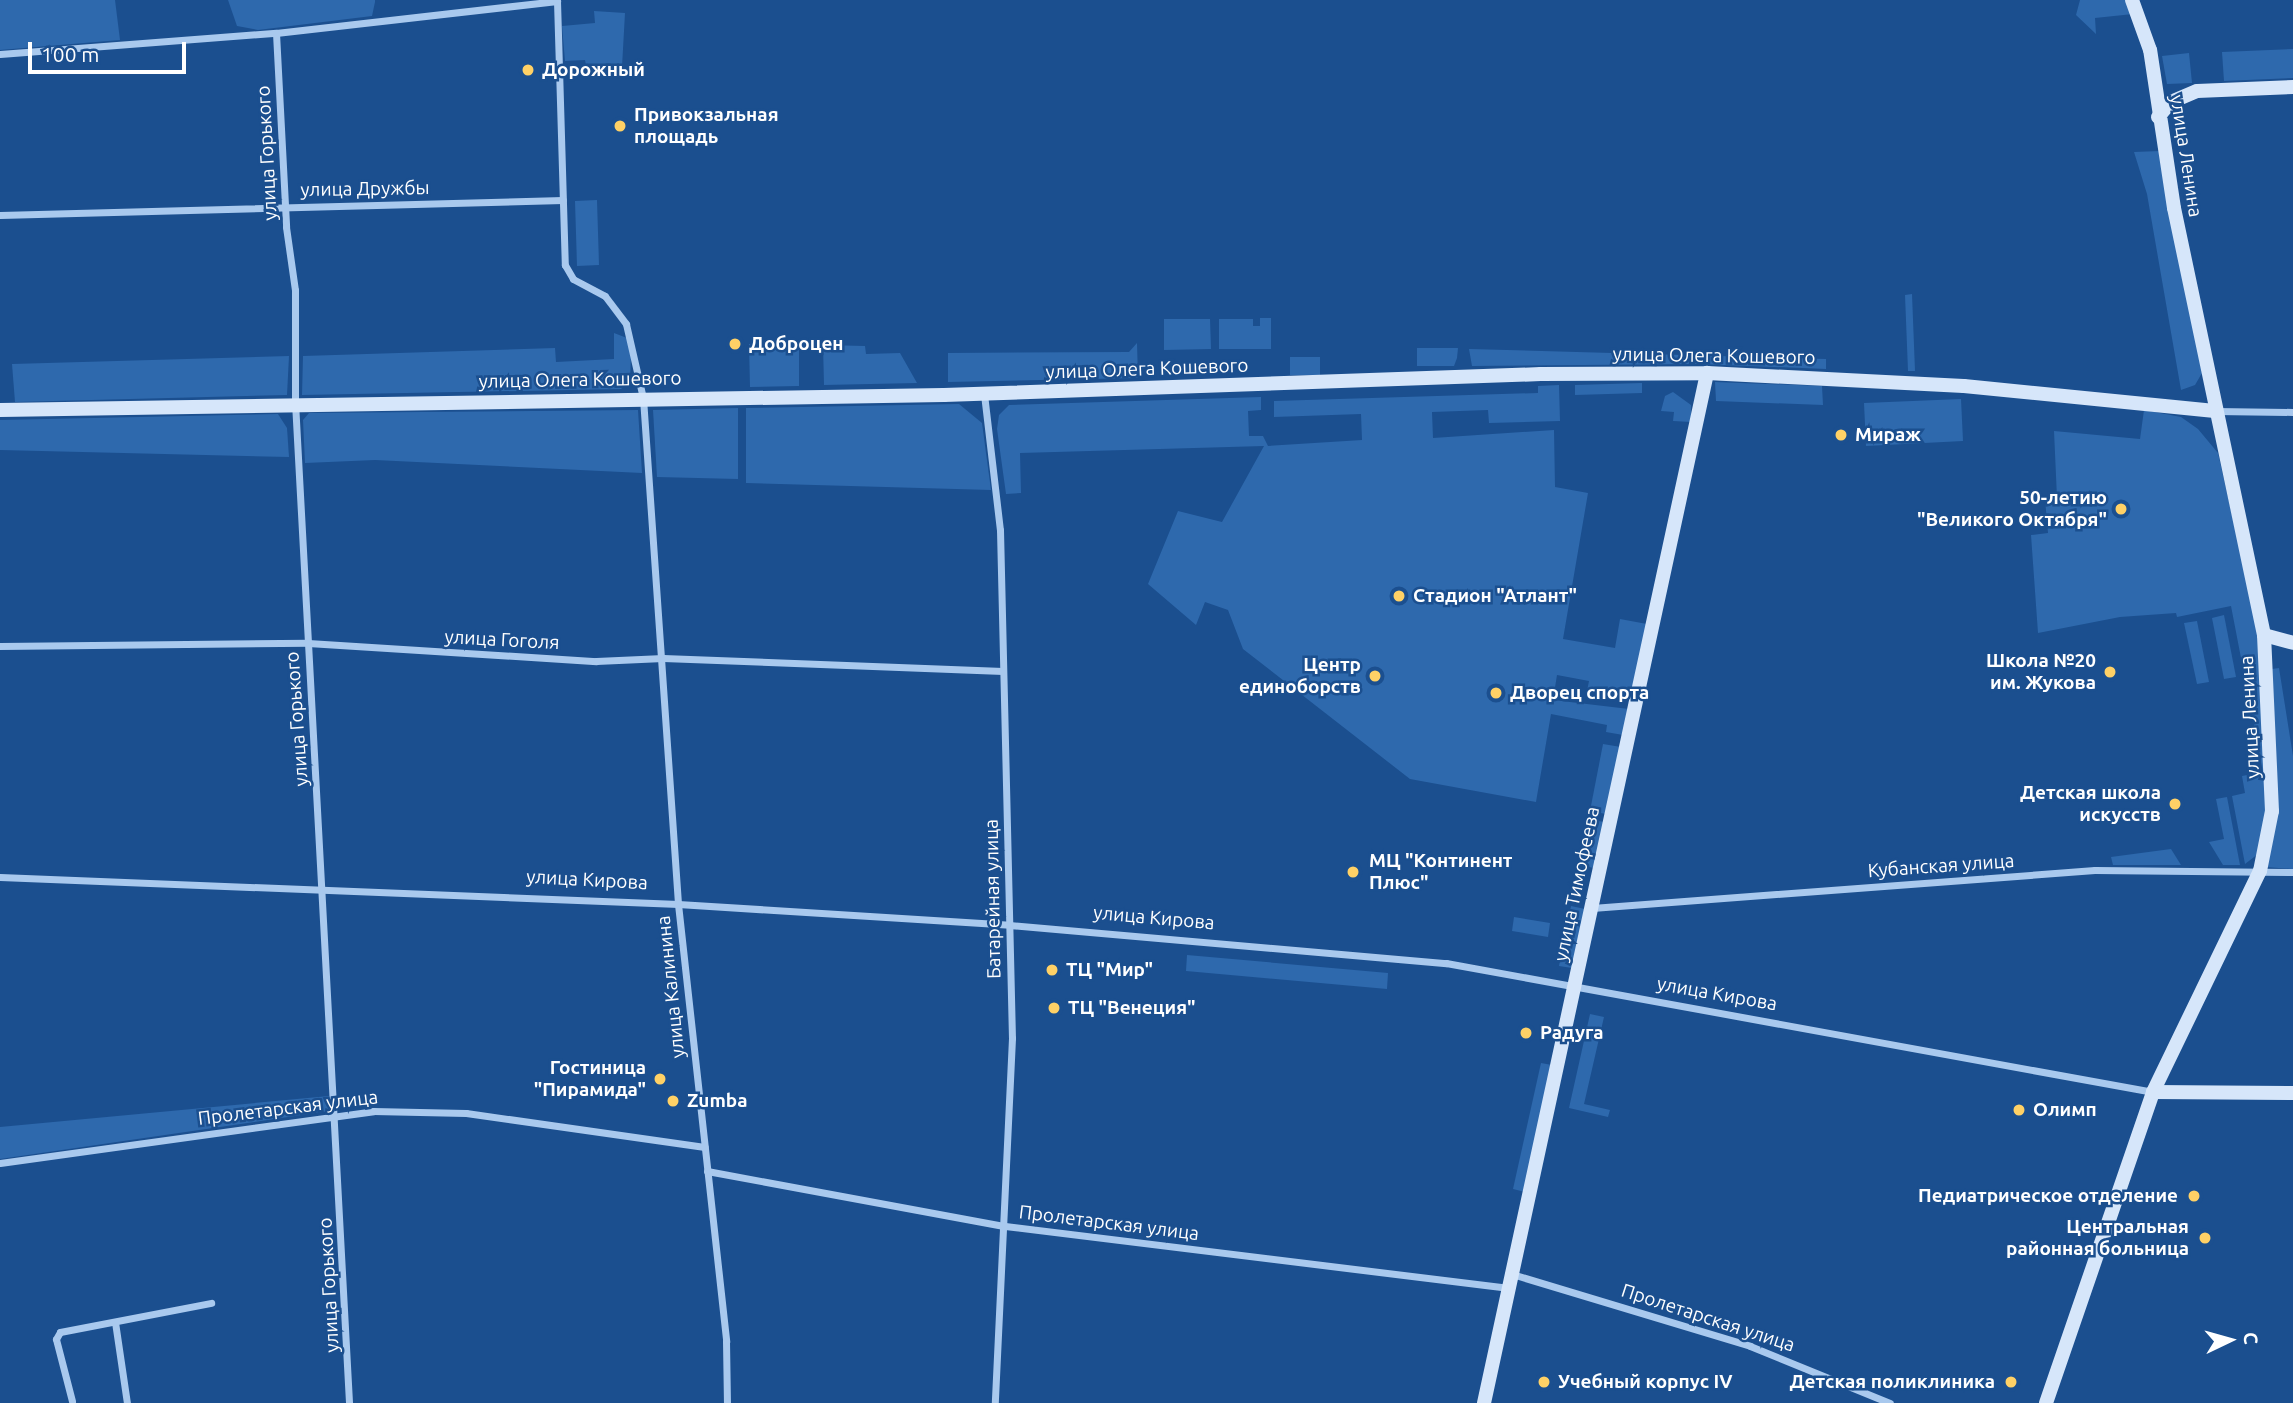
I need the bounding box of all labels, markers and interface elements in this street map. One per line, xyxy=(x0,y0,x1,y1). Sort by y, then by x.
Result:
scale bar xyxy=(32,28,189,72)
text: 100 m xyxy=(41,42,99,66)
place label: Дорожный xyxy=(542,59,645,81)
marker: Дорожный xyxy=(520,62,536,78)
street label: улица Горького xyxy=(252,85,282,221)
street label: улица Ленина xyxy=(2165,93,2207,219)
place label: Привокзальная площадь xyxy=(634,104,779,148)
marker: Привокзальная площадь xyxy=(612,118,628,134)
street label: улица Дружбы xyxy=(300,176,430,202)
place label: Доброцен xyxy=(749,333,844,355)
marker: Доброцен xyxy=(727,336,743,352)
street label: улица Олега Кошевого xyxy=(1612,343,1816,369)
street label: улица Олега Кошевого xyxy=(1045,354,1249,384)
street label: улица Олега Кошевого xyxy=(478,367,682,393)
place label: Мираж xyxy=(1855,424,1921,446)
marker: Мираж xyxy=(1833,427,1849,443)
place label: 50-летию "Великого Октября" xyxy=(1917,487,2107,531)
marker: 50-летию "Великого Октября" xyxy=(2113,501,2129,517)
place label: Стадион "Атлант" xyxy=(1413,585,1577,607)
marker: Стадион "Атлант" xyxy=(1391,588,1407,604)
street label: улица Гоголя xyxy=(444,626,560,654)
place label: Школа №20 им. Жукова xyxy=(1986,650,2096,694)
street label: улица Горького xyxy=(281,651,313,787)
place label: Центр единоборств xyxy=(1239,654,1361,698)
street label: улица Ленина xyxy=(2235,655,2265,779)
marker: Школа №20 им. Жукова xyxy=(2102,664,2118,680)
marker: Центр единоборств xyxy=(1367,668,1383,684)
place label: Дворец спорта xyxy=(1510,682,1649,704)
marker: Дворец спорта xyxy=(1488,685,1504,701)
place label: Детская школа искусств xyxy=(2020,782,2161,826)
marker: Детская школа искусств xyxy=(2167,796,2183,812)
street label: улица Тимофеева xyxy=(1549,805,1605,963)
street label: Батарейная улица xyxy=(980,819,1006,979)
place label: МЦ "Континент Плюс" xyxy=(1369,850,1512,894)
street label: Кубанская улица xyxy=(1867,850,2015,882)
marker: МЦ "Континент Плюс" xyxy=(1343,862,1363,882)
street label: улица Кирова xyxy=(526,865,648,895)
street label: улица Кирова xyxy=(1092,901,1216,935)
street label: улица Калинина xyxy=(652,915,690,1059)
place label: ТЦ "Мир" xyxy=(1066,959,1153,981)
marker: ТЦ "Мир" xyxy=(1044,962,1060,978)
street label: улица Кирова xyxy=(1655,972,1779,1016)
place label: ТЦ "Венеция" xyxy=(1068,997,1196,1019)
marker: ТЦ "Венеция" xyxy=(1046,1000,1062,1016)
place label: Радуга xyxy=(1540,1022,1604,1044)
marker: Радуга xyxy=(1518,1025,1534,1041)
place label: Гостиница "Пирамида" xyxy=(534,1057,646,1101)
marker: Гостиница "Пирамида" xyxy=(652,1071,668,1087)
street label: Пролетарская улица xyxy=(197,1086,379,1130)
place label: Zumba xyxy=(687,1090,748,1112)
marker: Zumba xyxy=(665,1093,681,1109)
place label: Олимп xyxy=(2033,1099,2097,1121)
marker: Олимп xyxy=(2011,1102,2027,1118)
place label: Педиатрическое отделение xyxy=(1918,1185,2178,1207)
marker: Педиатрическое отделение xyxy=(2184,1186,2204,1206)
street label: Пролетарская улица xyxy=(1018,1201,1200,1245)
place label: Центральная районная больница xyxy=(2006,1216,2189,1260)
street label: улица Горького xyxy=(314,1217,344,1353)
marker: Центральная районная больница xyxy=(2195,1228,2215,1248)
street label: Пролетарская улица xyxy=(1618,1279,1798,1357)
north arrow xyxy=(2195,1305,2265,1375)
text: С xyxy=(2239,1331,2262,1345)
place label: Учебный корпус IV xyxy=(1558,1371,1733,1393)
place label: Детская поликлиника xyxy=(1789,1371,1995,1393)
marker: Детская поликлиника xyxy=(2001,1372,2021,1392)
marker: Учебный корпус IV xyxy=(1536,1374,1552,1390)

